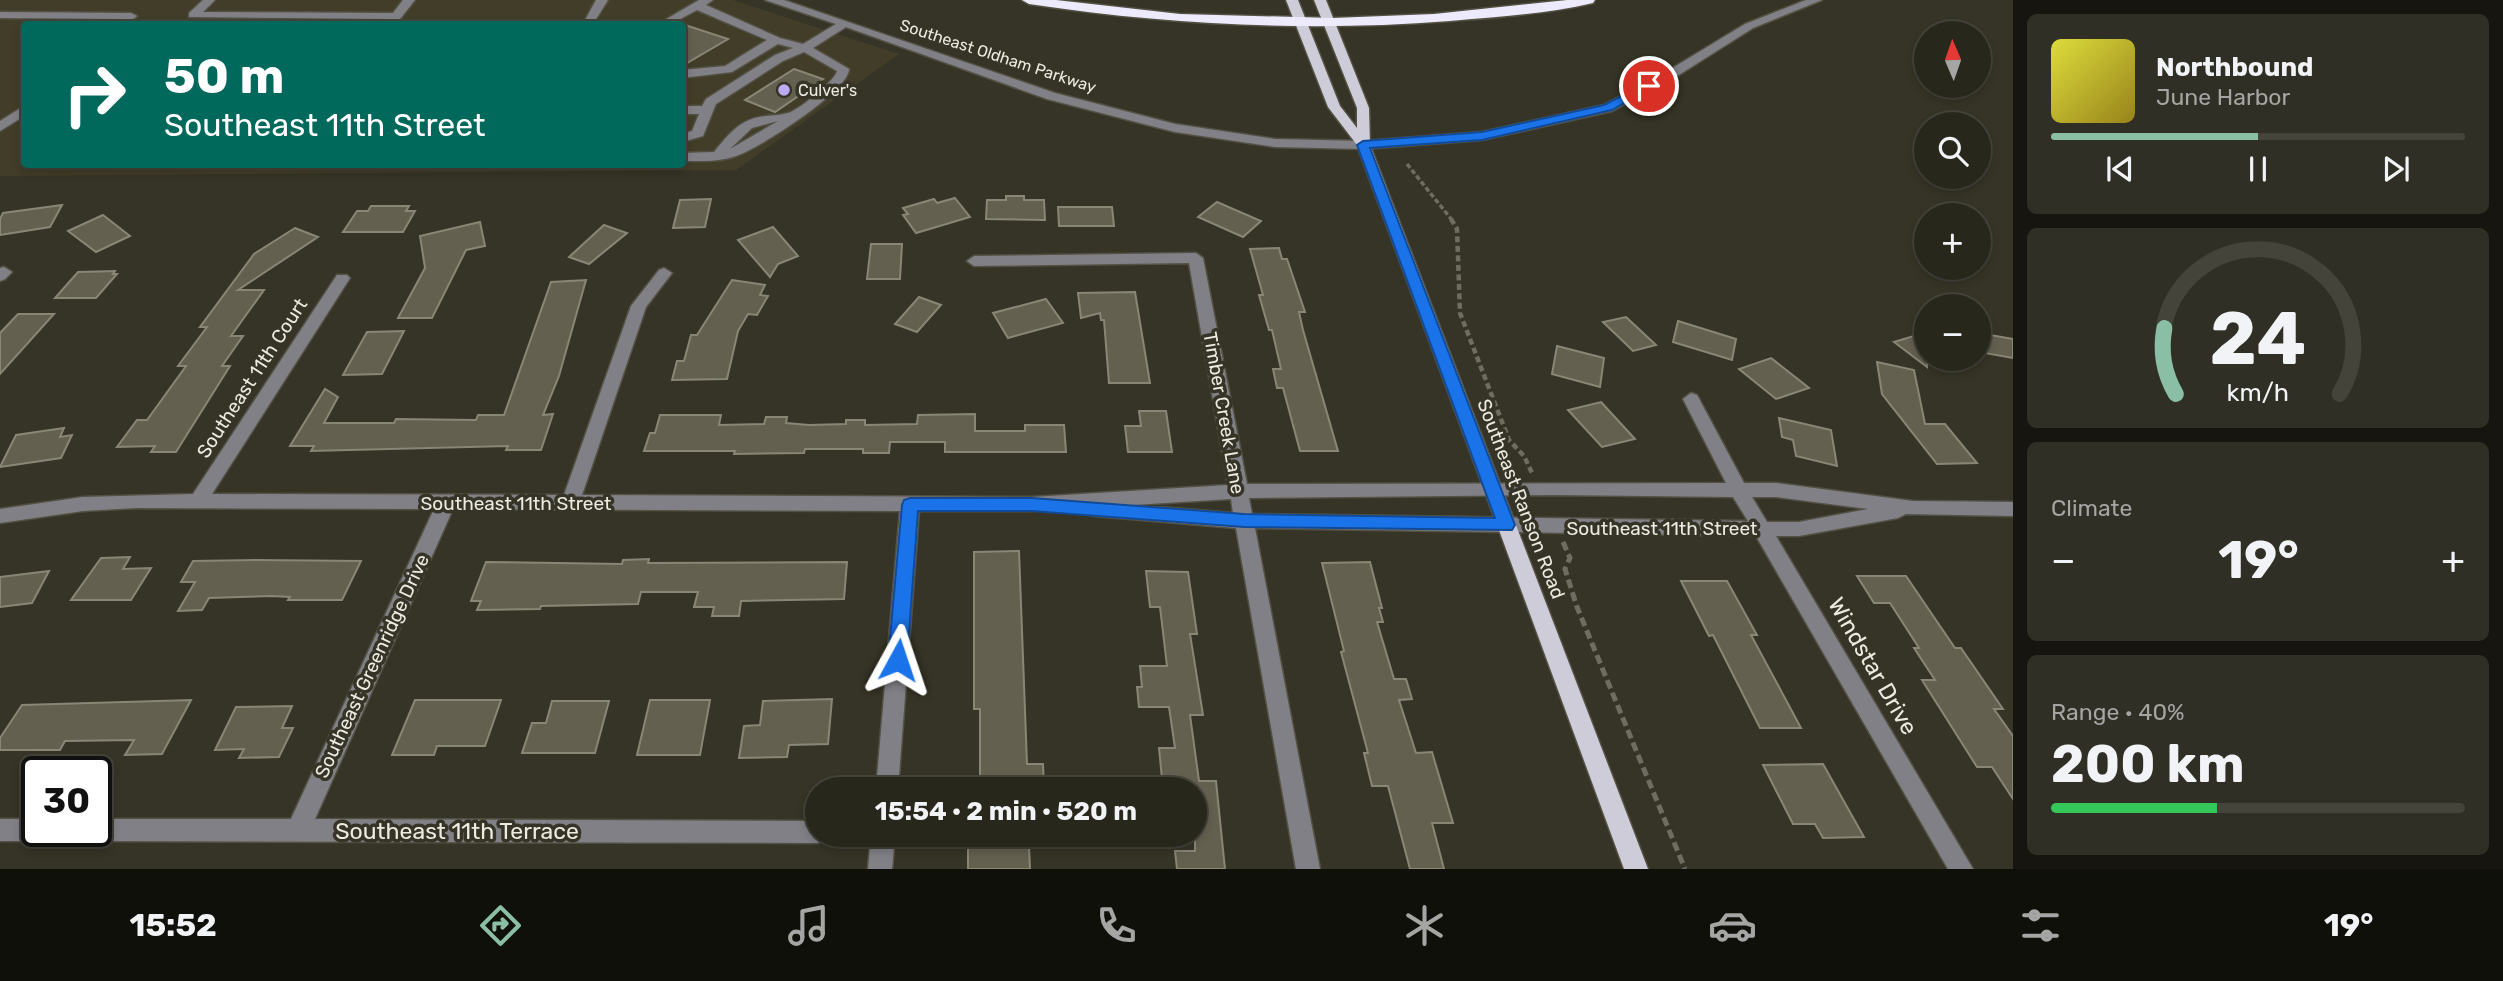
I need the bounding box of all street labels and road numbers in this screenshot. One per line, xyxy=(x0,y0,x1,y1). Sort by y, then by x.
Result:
street label: Southeast Oldham Parkway xyxy=(897,15,1099,97)
street label: Southeast 11th Court xyxy=(192,293,313,462)
street label: Timber Creek Lane xyxy=(1198,330,1250,496)
street label: Southeast Ranson Road xyxy=(1472,396,1570,602)
street label: Southeast 11th Street xyxy=(421,492,612,515)
street label: Southeast 11th Street xyxy=(1567,517,1758,540)
street label: Southeast Greenridge Drive xyxy=(310,550,434,782)
street label: Windstar Drive xyxy=(1822,592,1924,740)
street label: Southeast 11th Terrace xyxy=(335,817,579,845)

